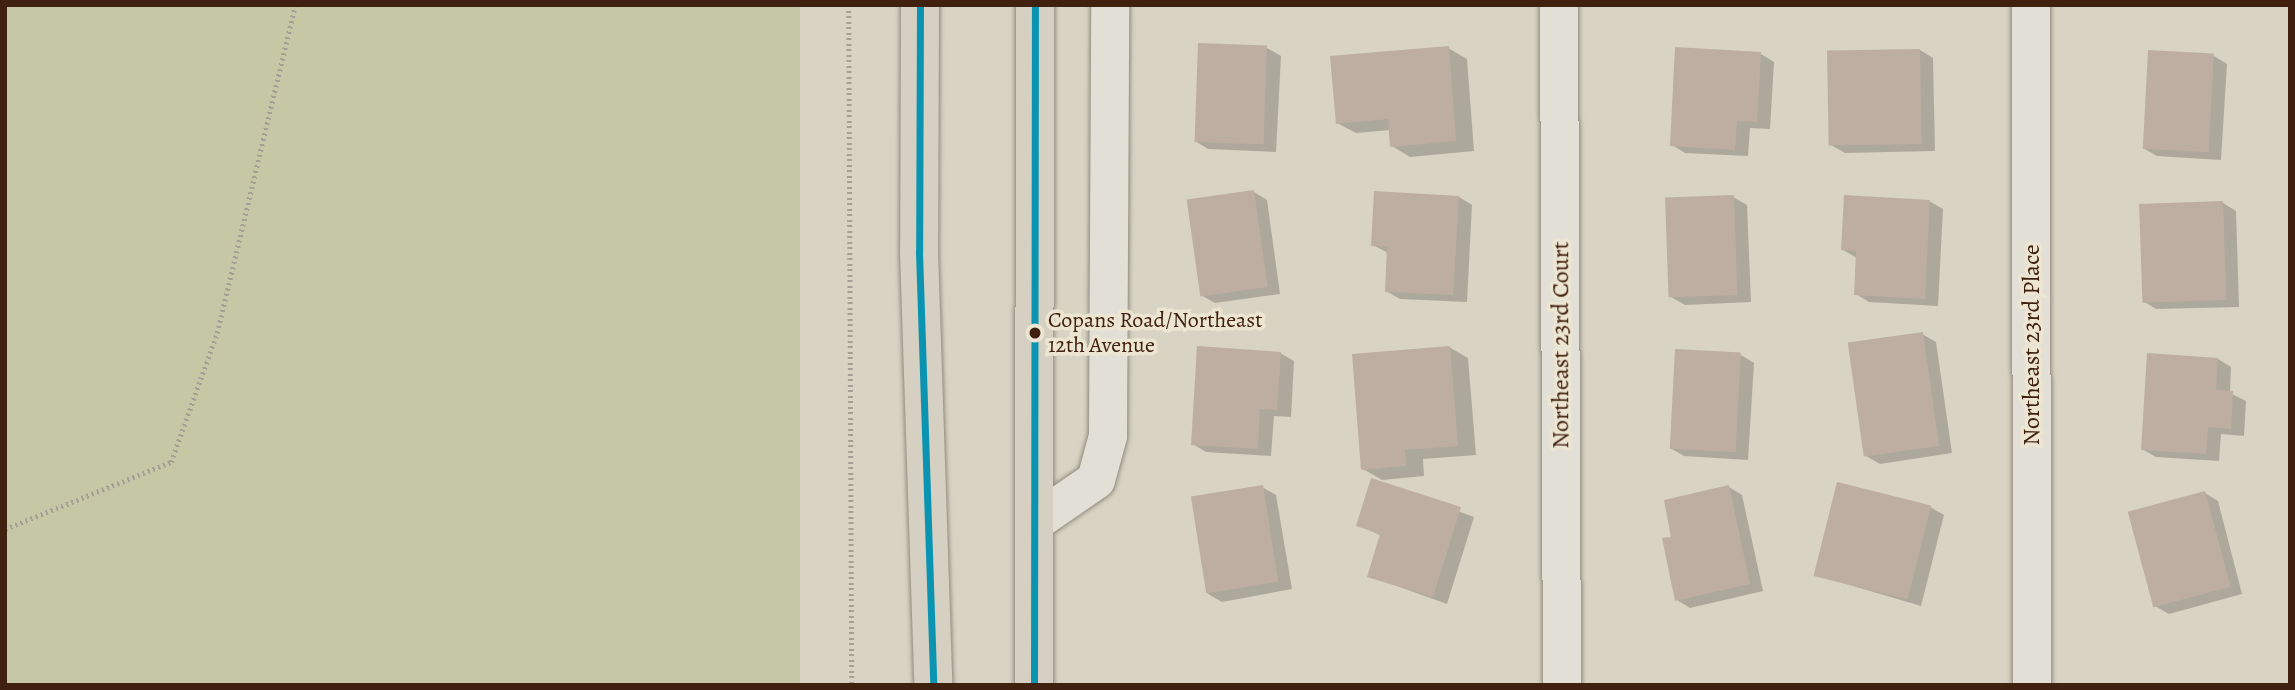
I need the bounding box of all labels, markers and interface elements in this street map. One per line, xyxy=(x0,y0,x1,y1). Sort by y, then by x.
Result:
street label: Northeast 23rd Court xyxy=(1547,241,1575,449)
street label: Northeast 23rd Place xyxy=(2018,244,2046,446)
place label: Copans Road/Northeast 12th Avenue xyxy=(1048,307,1262,358)
marker: Copans Road/Northeast 12th Avenue xyxy=(1028,326,1042,340)

